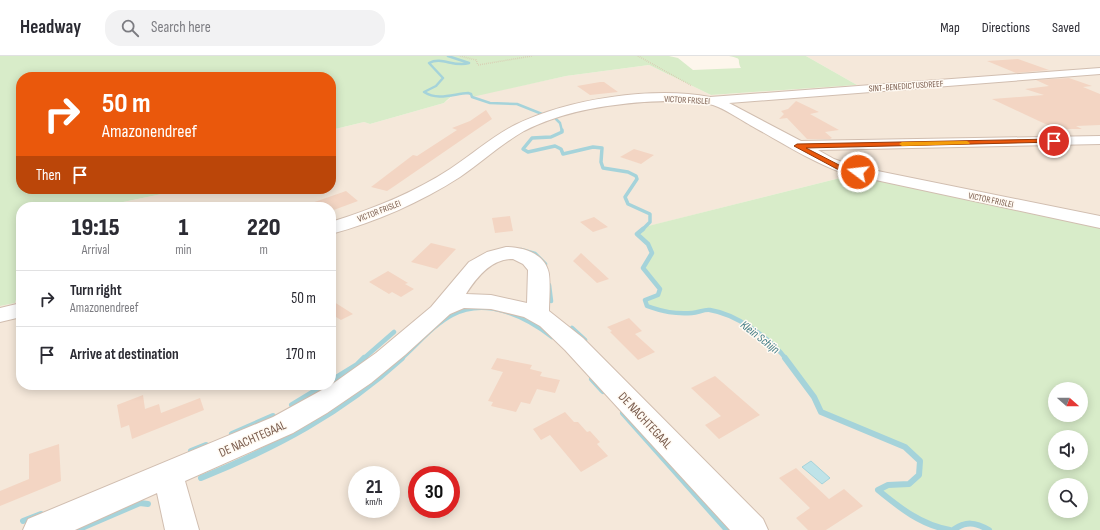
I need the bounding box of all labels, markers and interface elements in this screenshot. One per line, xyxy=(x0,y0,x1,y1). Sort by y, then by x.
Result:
search box xyxy=(105,10,385,46)
text: Headway xyxy=(20,16,81,39)
icon: search xyxy=(119,17,141,39)
text: Search here xyxy=(151,18,211,37)
text: Map xyxy=(940,19,960,36)
text: Directions xyxy=(982,19,1030,36)
text: Saved xyxy=(1052,19,1080,36)
street label: SINT-BENEDICTUSDREEF xyxy=(868,78,944,95)
text: 50 m xyxy=(102,87,151,120)
icon: right xyxy=(36,88,88,140)
street label: VICTOR FRISLEI xyxy=(664,94,710,107)
text: Amazonendreef xyxy=(102,121,197,142)
pin xyxy=(1037,124,1071,158)
icon: arrive xyxy=(1043,130,1065,152)
position arrow xyxy=(837,151,879,193)
icon: arrive xyxy=(69,164,91,186)
text: Then xyxy=(36,166,61,185)
street label: VICTOR FRISLEI xyxy=(967,190,1015,211)
street label: VICTOR FRISLEI xyxy=(356,198,403,225)
text: 19:15 xyxy=(72,213,120,242)
text: 1 xyxy=(178,213,188,242)
text: 220 xyxy=(247,213,280,242)
text: Arrival xyxy=(82,242,110,258)
text: min xyxy=(175,242,192,258)
text: m xyxy=(260,242,268,258)
text: Turn right xyxy=(70,281,122,300)
icon: right xyxy=(36,288,58,310)
text: 50 m xyxy=(291,289,316,308)
text: Amazonendreef xyxy=(70,300,139,316)
water label: Klein Schijn xyxy=(737,318,782,357)
icon: arrive xyxy=(36,344,58,366)
text: Arrive at destination xyxy=(70,345,179,364)
text: 170 m xyxy=(286,345,316,364)
north arrow xyxy=(1048,382,1088,422)
map controls xyxy=(1048,382,1088,518)
street label: DE NACHTEGAAL xyxy=(615,389,676,453)
street label: DE NACHTEGAAL xyxy=(216,417,289,461)
button: sound xyxy=(1048,430,1088,470)
speed limit sign: 30 xyxy=(408,466,460,518)
text: 21 xyxy=(366,475,382,499)
button: search xyxy=(1048,478,1088,518)
text: km/h xyxy=(365,496,383,508)

